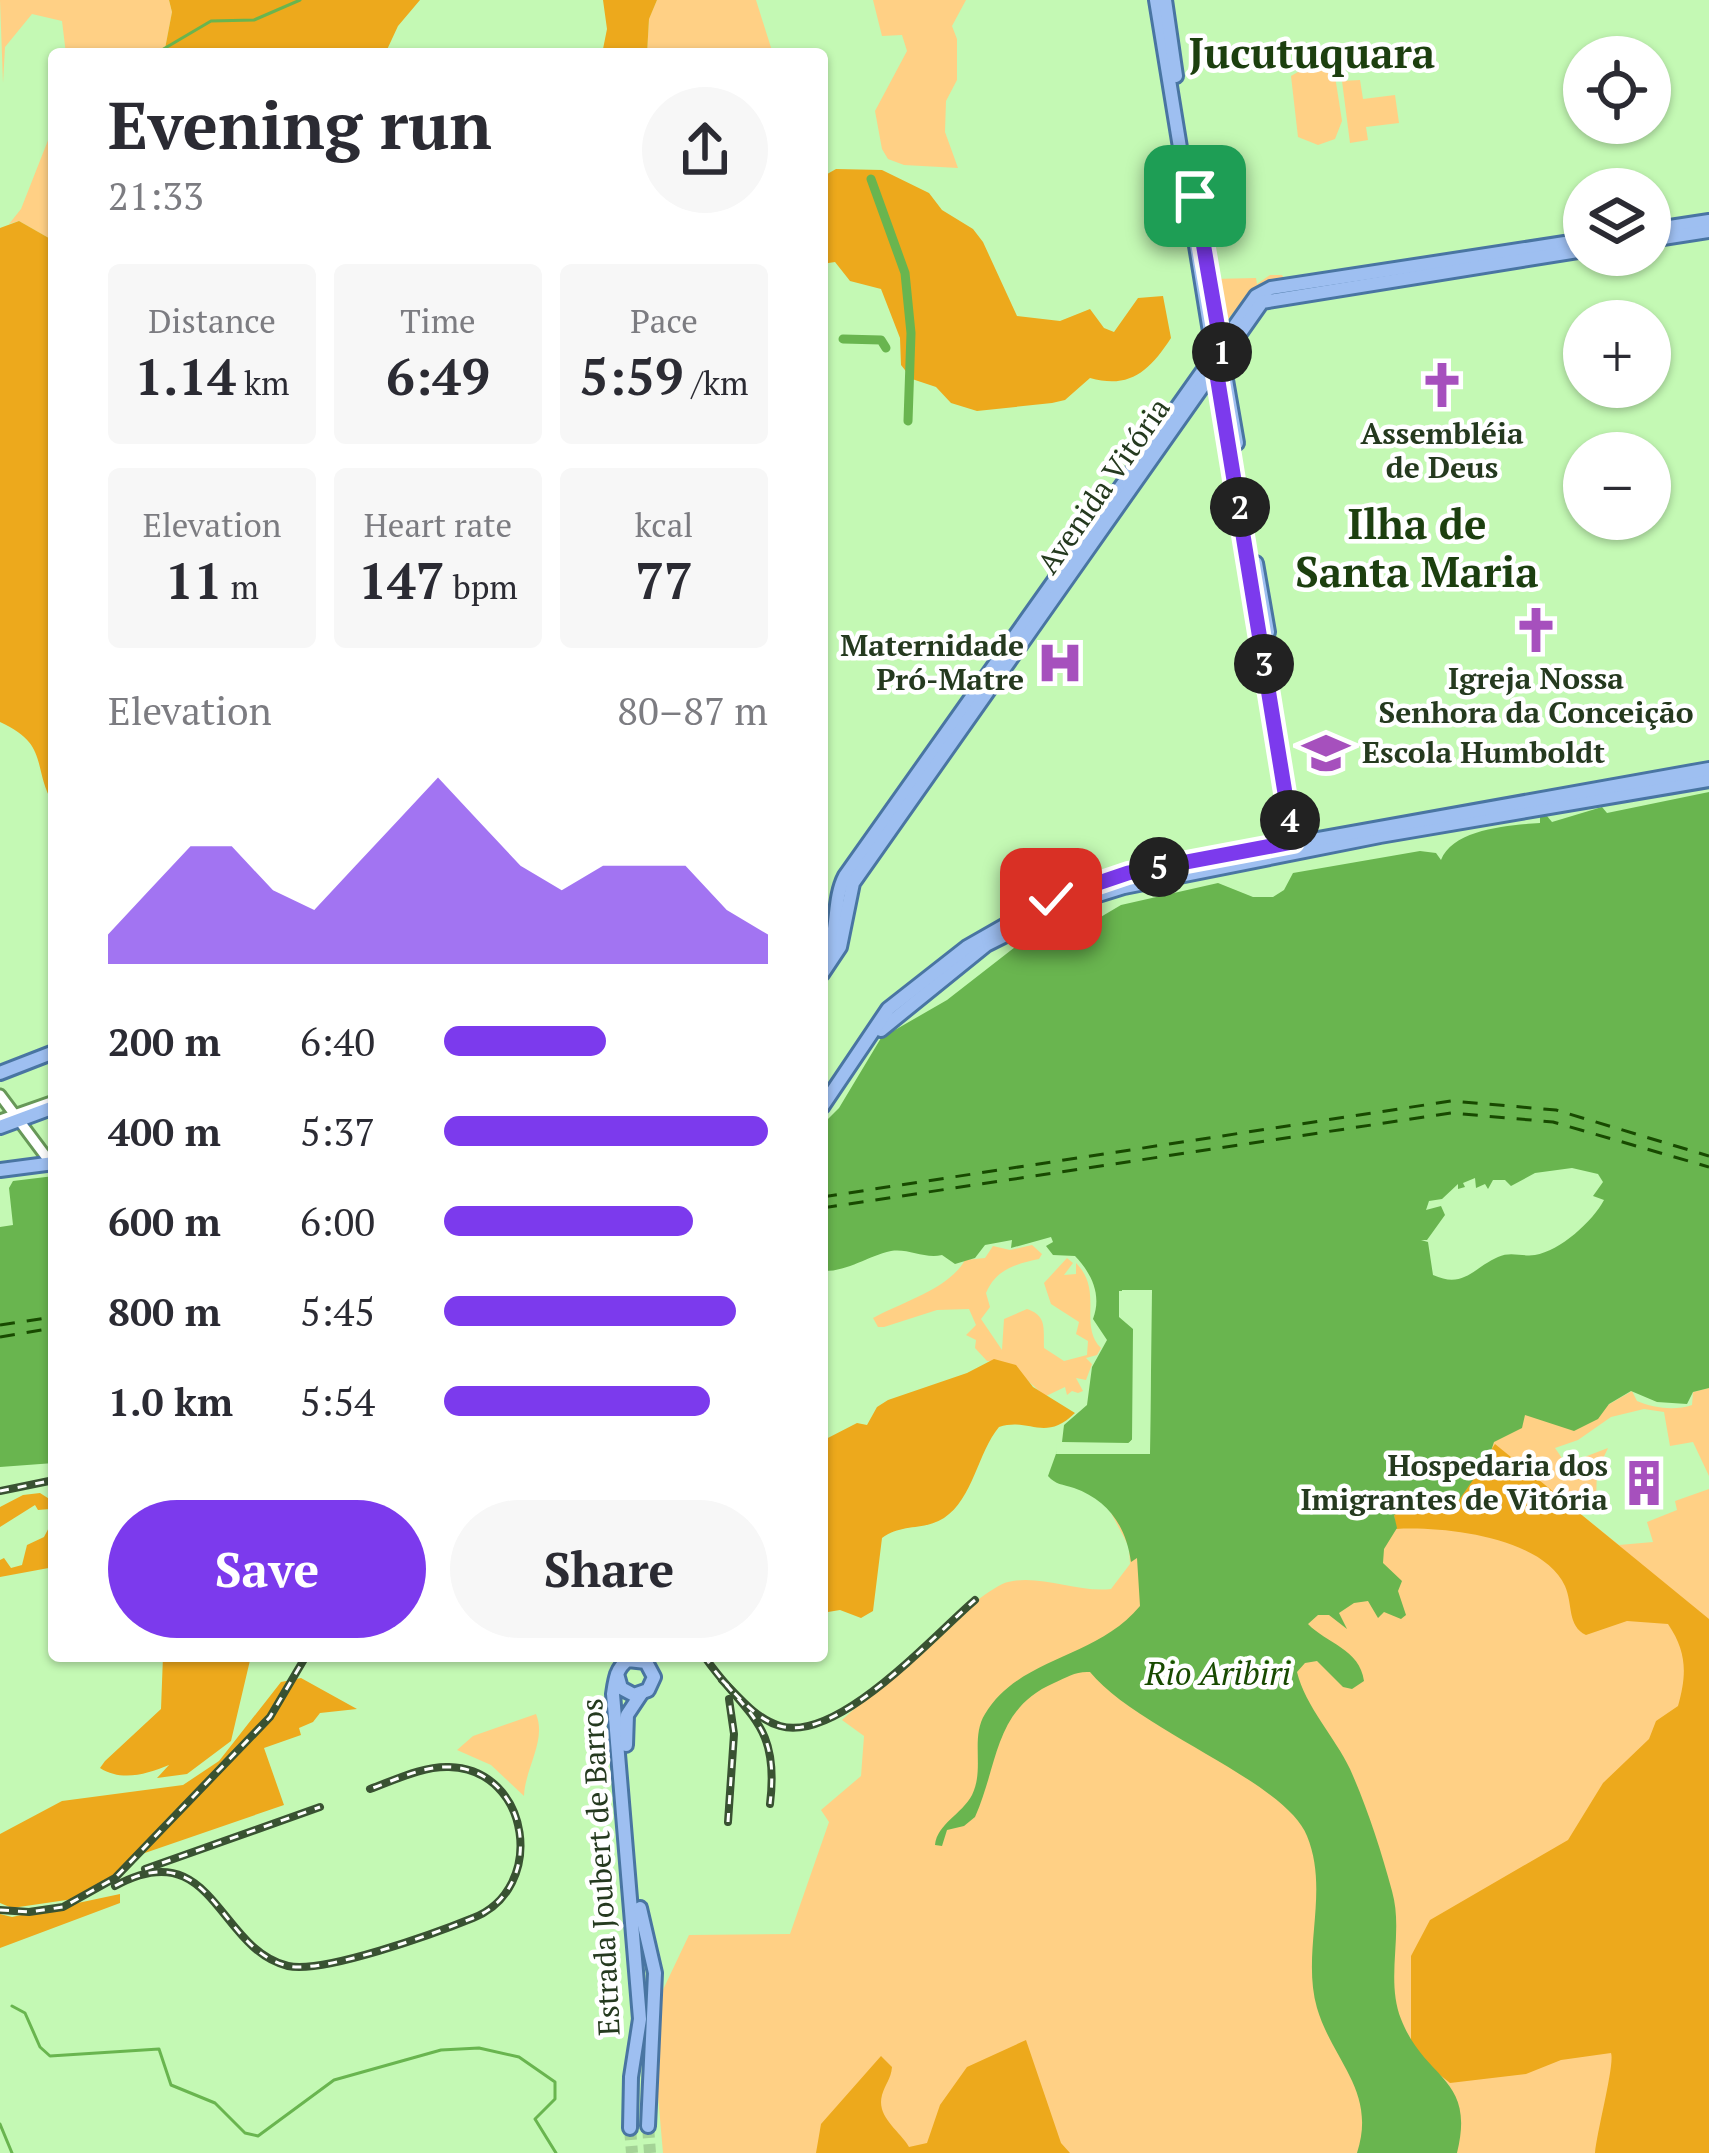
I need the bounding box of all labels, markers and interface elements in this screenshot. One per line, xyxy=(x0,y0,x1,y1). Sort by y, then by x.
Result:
district label: Jucutuquara xyxy=(1189,24,1435,80)
map controls xyxy=(1563,36,1671,540)
button: locate xyxy=(1563,36,1671,144)
text: Evening run xyxy=(108,80,492,168)
button: share xyxy=(642,87,768,213)
pin xyxy=(1144,145,1246,247)
icon: arrive xyxy=(1162,163,1228,229)
button: layers xyxy=(1563,168,1671,276)
text: 21:33 xyxy=(108,169,204,221)
text: Distance xyxy=(148,299,276,342)
text: Time xyxy=(400,299,476,342)
text: Pace xyxy=(630,299,698,342)
button: + xyxy=(1563,300,1671,408)
pin: 1 xyxy=(1192,322,1252,382)
text: 1 xyxy=(1213,330,1231,373)
text: 1.14 xyxy=(134,342,236,410)
text: 6:49 xyxy=(386,342,490,410)
text: 5:59 xyxy=(580,342,684,410)
church icon: Assembléia de Deus xyxy=(1417,360,1467,410)
text: km xyxy=(236,361,290,404)
text: /km xyxy=(684,361,748,404)
street label: Avenida Vitória xyxy=(1028,390,1179,581)
place label: Assembléia de Deus xyxy=(1360,413,1524,487)
button: − xyxy=(1563,432,1671,540)
pin: 2 xyxy=(1210,477,1270,537)
text: 2 xyxy=(1231,485,1249,528)
district label: Ilha de Santa Maria xyxy=(1295,495,1539,599)
text: Elevation xyxy=(143,503,281,546)
text: Heart rate xyxy=(364,503,512,546)
text: kcal xyxy=(635,503,693,546)
text: 11 xyxy=(165,546,223,614)
text: 147 xyxy=(358,546,445,614)
text: 77 xyxy=(635,546,693,614)
text: m xyxy=(223,565,259,608)
text: bpm xyxy=(445,565,518,608)
church icon: Igreja Nossa Senhora da Conceição xyxy=(1511,605,1561,655)
place label: Maternidade Pró-Matre xyxy=(840,625,1024,699)
pin: 3 xyxy=(1234,634,1294,694)
hospital icon: Maternidade Pró-Matre xyxy=(1035,638,1085,688)
text: 3 xyxy=(1255,642,1273,685)
place label: Igreja Nossa Senhora da Conceição xyxy=(1379,658,1693,732)
text: Elevation xyxy=(108,684,272,736)
text: 80–87 m xyxy=(617,684,768,736)
school or university icon: Escola Humboldt xyxy=(1301,728,1351,778)
place label: Escola Humboldt xyxy=(1362,732,1605,772)
pin: 4 xyxy=(1260,790,1320,850)
text: 4 xyxy=(1281,798,1299,841)
pin: 5 xyxy=(1129,837,1189,897)
text: 5 xyxy=(1150,845,1168,888)
pin xyxy=(1000,848,1102,950)
icon: check xyxy=(1018,866,1084,932)
text: 200 m xyxy=(108,1015,221,1067)
text: 6:40 xyxy=(300,1015,375,1067)
text: 400 m xyxy=(108,1105,221,1157)
text: 5:37 xyxy=(300,1105,375,1157)
text: 600 m xyxy=(108,1195,221,1247)
text: 6:00 xyxy=(300,1195,375,1247)
text: 800 m xyxy=(108,1285,221,1337)
text: 5:45 xyxy=(300,1285,375,1337)
text: 1.0 km xyxy=(108,1375,233,1427)
text: 5:54 xyxy=(300,1375,375,1427)
place label: Hospedaria dos Imigrantes de Vitória xyxy=(1300,1445,1608,1519)
building icon: Hospedaria dos Imigrantes de Vitória xyxy=(1619,1458,1669,1508)
button: Save xyxy=(108,1500,426,1638)
button: Share xyxy=(450,1500,768,1638)
water label: Rio Aribiri xyxy=(1144,1651,1291,1694)
street label: Estrada Joubert de Barros xyxy=(571,1697,629,2037)

